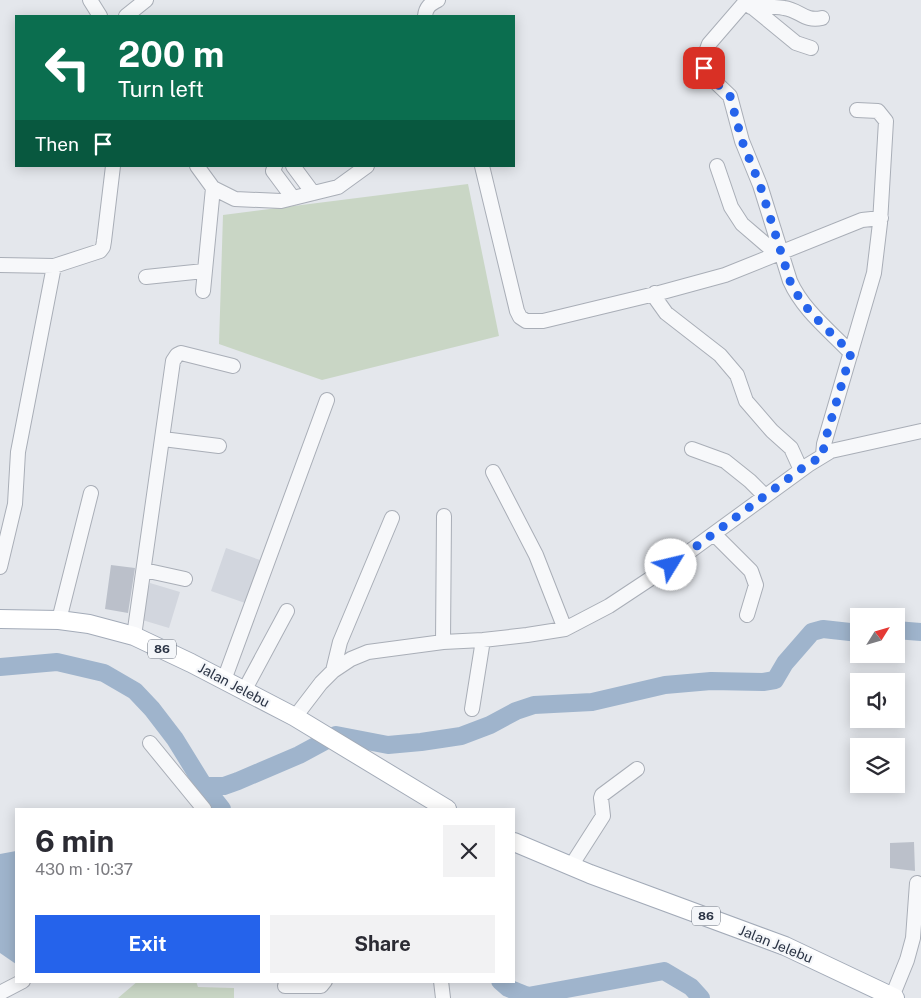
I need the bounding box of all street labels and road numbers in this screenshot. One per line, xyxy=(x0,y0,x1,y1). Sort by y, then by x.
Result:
road number: 86 xyxy=(148,640,176,659)
street label: Jalan Jelebu xyxy=(196,660,272,710)
road number: 86 xyxy=(692,906,720,926)
street label: Jalan Jelebu xyxy=(737,922,815,966)

